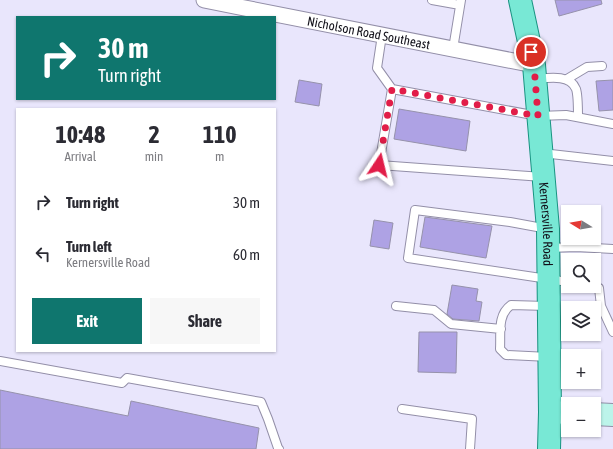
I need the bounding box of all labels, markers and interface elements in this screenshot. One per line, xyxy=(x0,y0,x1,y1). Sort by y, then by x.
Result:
street label: Nicholson Road Southeast xyxy=(306,13,432,52)
icon: right xyxy=(32,32,84,84)
text: 30 m xyxy=(98,32,148,64)
pin xyxy=(514,35,548,69)
icon: arrive xyxy=(520,41,542,63)
text: Turn right xyxy=(98,65,161,86)
text: 10:48 xyxy=(55,121,105,148)
text: 2 xyxy=(148,121,160,148)
text: 110 xyxy=(203,121,237,148)
position arrow xyxy=(358,144,400,186)
text: Arrival xyxy=(64,149,96,164)
text: min xyxy=(145,149,163,164)
text: m xyxy=(215,149,224,164)
street label: Kernersville Road xyxy=(537,181,556,266)
icon: right xyxy=(32,191,54,213)
text: Turn right xyxy=(66,194,119,211)
text: 30 m xyxy=(233,194,260,211)
north arrow xyxy=(561,205,601,245)
map controls xyxy=(561,205,601,437)
text: Turn left xyxy=(66,238,112,255)
icon: left xyxy=(32,243,54,265)
text: 60 m xyxy=(233,246,260,263)
button: search xyxy=(561,253,601,293)
text: Kernersville Road xyxy=(66,255,150,270)
button: Exit xyxy=(32,298,142,344)
button: Share xyxy=(150,298,260,344)
button: layers xyxy=(561,301,601,341)
button: + xyxy=(561,349,601,389)
button: − xyxy=(561,397,601,437)

